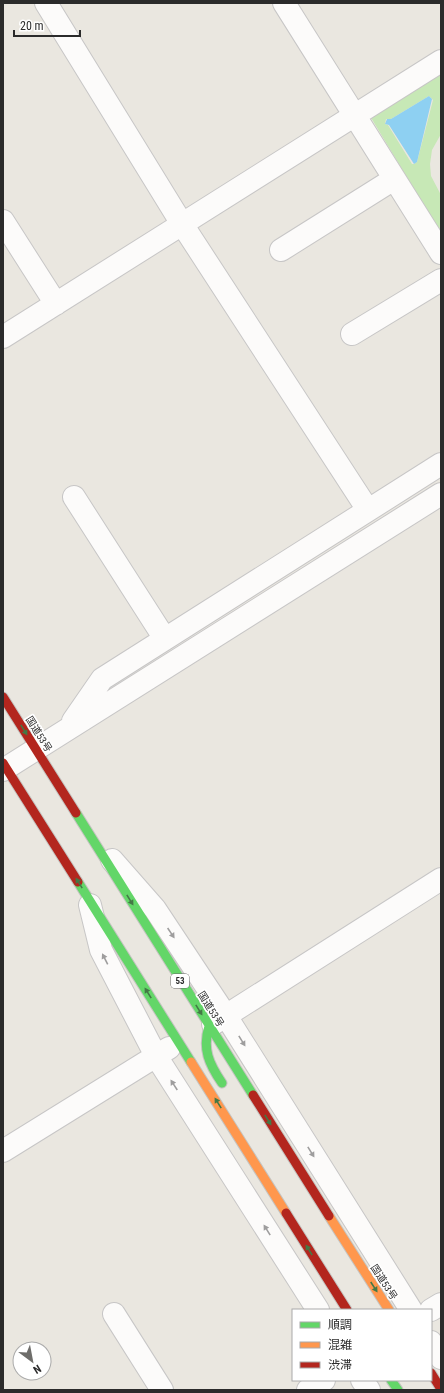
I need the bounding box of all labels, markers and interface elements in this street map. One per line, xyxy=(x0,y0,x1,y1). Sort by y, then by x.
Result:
scale bar xyxy=(14,12,80,38)
text: 20 m xyxy=(20,19,44,33)
street label: 国道53号 xyxy=(24,714,54,754)
one-way arrow xyxy=(20,725,28,735)
one-way arrow xyxy=(76,877,83,889)
one-way arrow xyxy=(126,894,133,906)
one-way arrow xyxy=(167,928,175,938)
one-way arrow xyxy=(102,953,109,964)
road number: 53 xyxy=(171,974,189,988)
one-way arrow xyxy=(145,988,152,999)
street label: 国道53号 xyxy=(196,989,226,1029)
one-way arrow xyxy=(195,1004,202,1016)
one-way arrow xyxy=(239,1036,246,1047)
one-way arrow xyxy=(170,1080,178,1090)
one-way arrow xyxy=(214,1098,222,1108)
one-way arrow xyxy=(264,1115,272,1125)
one-way arrow xyxy=(308,1146,315,1158)
one-way arrow xyxy=(263,1224,270,1236)
one-way arrow xyxy=(305,1244,312,1255)
street label: 国道53号 xyxy=(369,1262,399,1302)
one-way arrow xyxy=(370,1281,378,1292)
legend xyxy=(292,1309,432,1381)
text: 順調 xyxy=(328,1318,352,1332)
text: 混雑 xyxy=(328,1338,352,1352)
north arrow xyxy=(12,1341,52,1381)
text: 渋滞 xyxy=(328,1358,352,1372)
text: N xyxy=(31,1362,43,1376)

